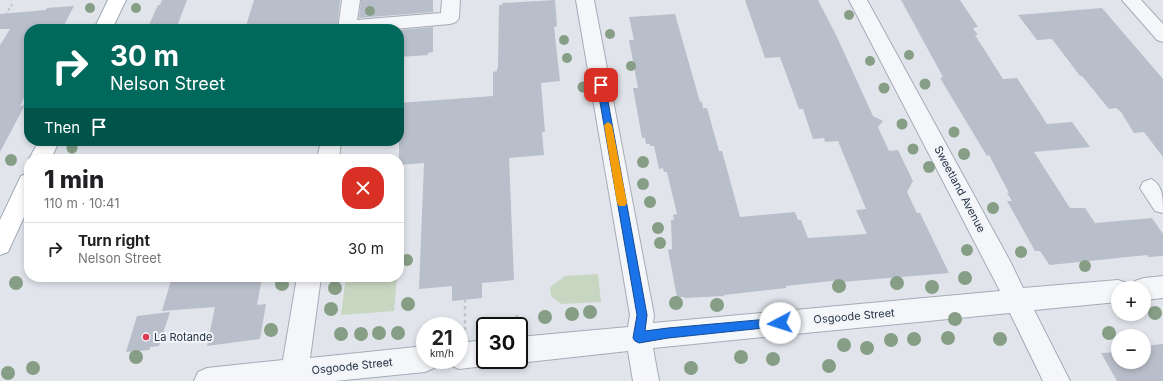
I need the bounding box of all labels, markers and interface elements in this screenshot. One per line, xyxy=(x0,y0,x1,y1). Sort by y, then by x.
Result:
text: 30 m xyxy=(110,39,179,73)
icon: right xyxy=(44,40,96,92)
pin xyxy=(584,68,618,102)
text: Nelson Street xyxy=(110,73,225,94)
icon: arrive xyxy=(590,74,612,96)
icon: arrive xyxy=(88,116,110,138)
text: Then xyxy=(44,118,80,137)
street label: Sweetland Avenue xyxy=(931,143,989,235)
text: 1 min xyxy=(44,165,104,194)
button: close xyxy=(342,167,384,209)
text: 110 m · 10:41 xyxy=(44,195,120,211)
text: Turn right xyxy=(78,231,150,250)
icon: right xyxy=(44,238,66,260)
text: 30 m xyxy=(348,239,384,258)
text: Nelson Street xyxy=(78,250,161,266)
map controls xyxy=(1111,281,1151,369)
button: + xyxy=(1111,281,1151,321)
position arrow xyxy=(759,302,801,344)
street label: Osgoode Street xyxy=(813,305,896,327)
speed limit sign: 30 xyxy=(476,317,528,369)
text: 21 xyxy=(431,326,453,350)
button: − xyxy=(1111,329,1151,369)
place label: La Rotande xyxy=(154,330,212,344)
marker: La Rotande xyxy=(141,332,151,342)
text: km/h xyxy=(430,347,454,359)
street label: Osgoode Street xyxy=(311,355,394,377)

